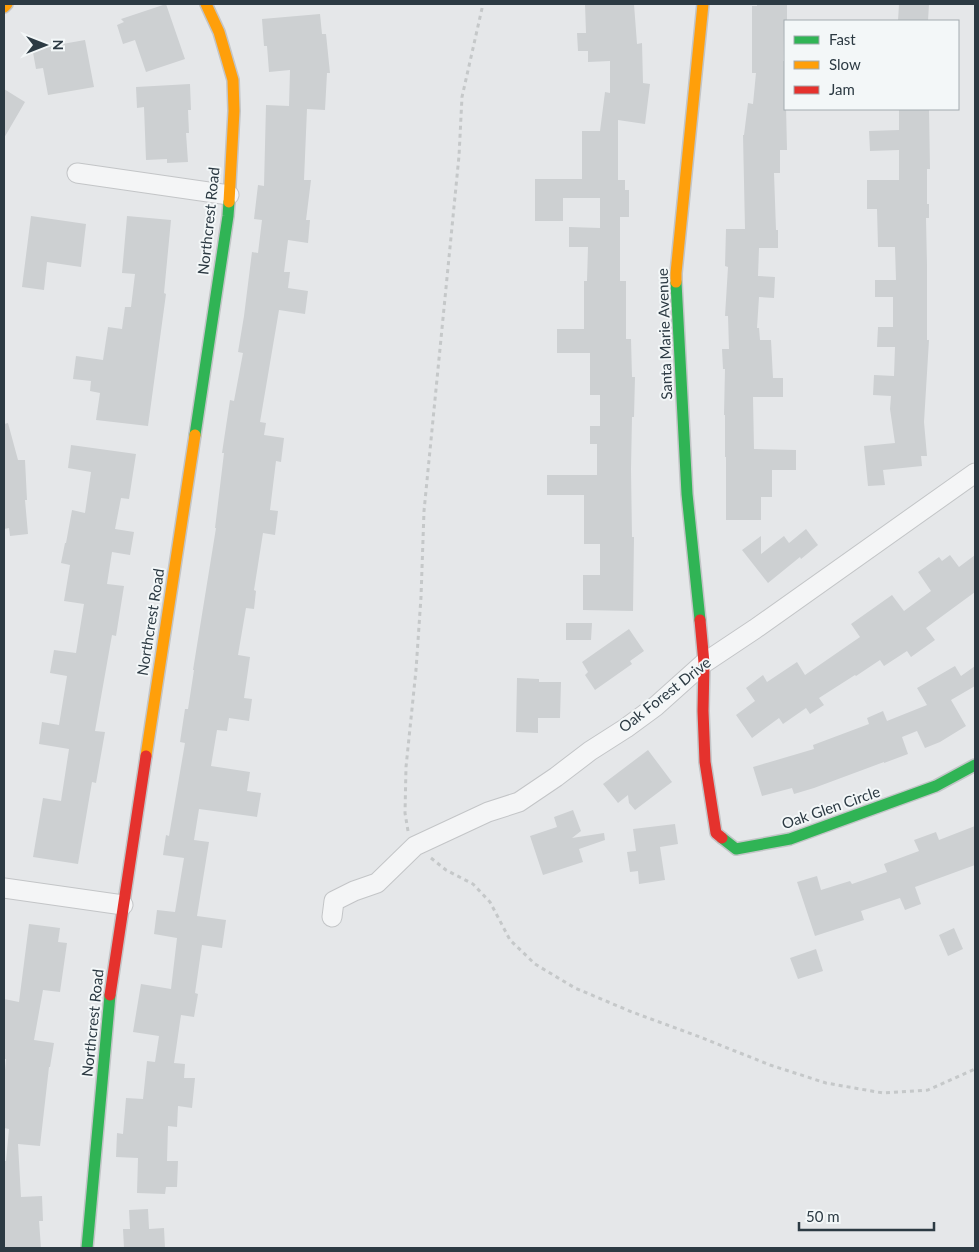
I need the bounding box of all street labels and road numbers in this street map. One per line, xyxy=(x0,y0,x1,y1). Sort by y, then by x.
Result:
street label: Northcrest Road xyxy=(193,166,223,276)
street label: Santa Marie Avenue xyxy=(653,268,675,400)
street label: Northcrest Road xyxy=(133,567,167,677)
street label: Oak Forest Drive xyxy=(615,653,714,736)
street label: Oak Glen Circle xyxy=(779,782,882,832)
street label: Northcrest Road xyxy=(77,968,107,1078)

